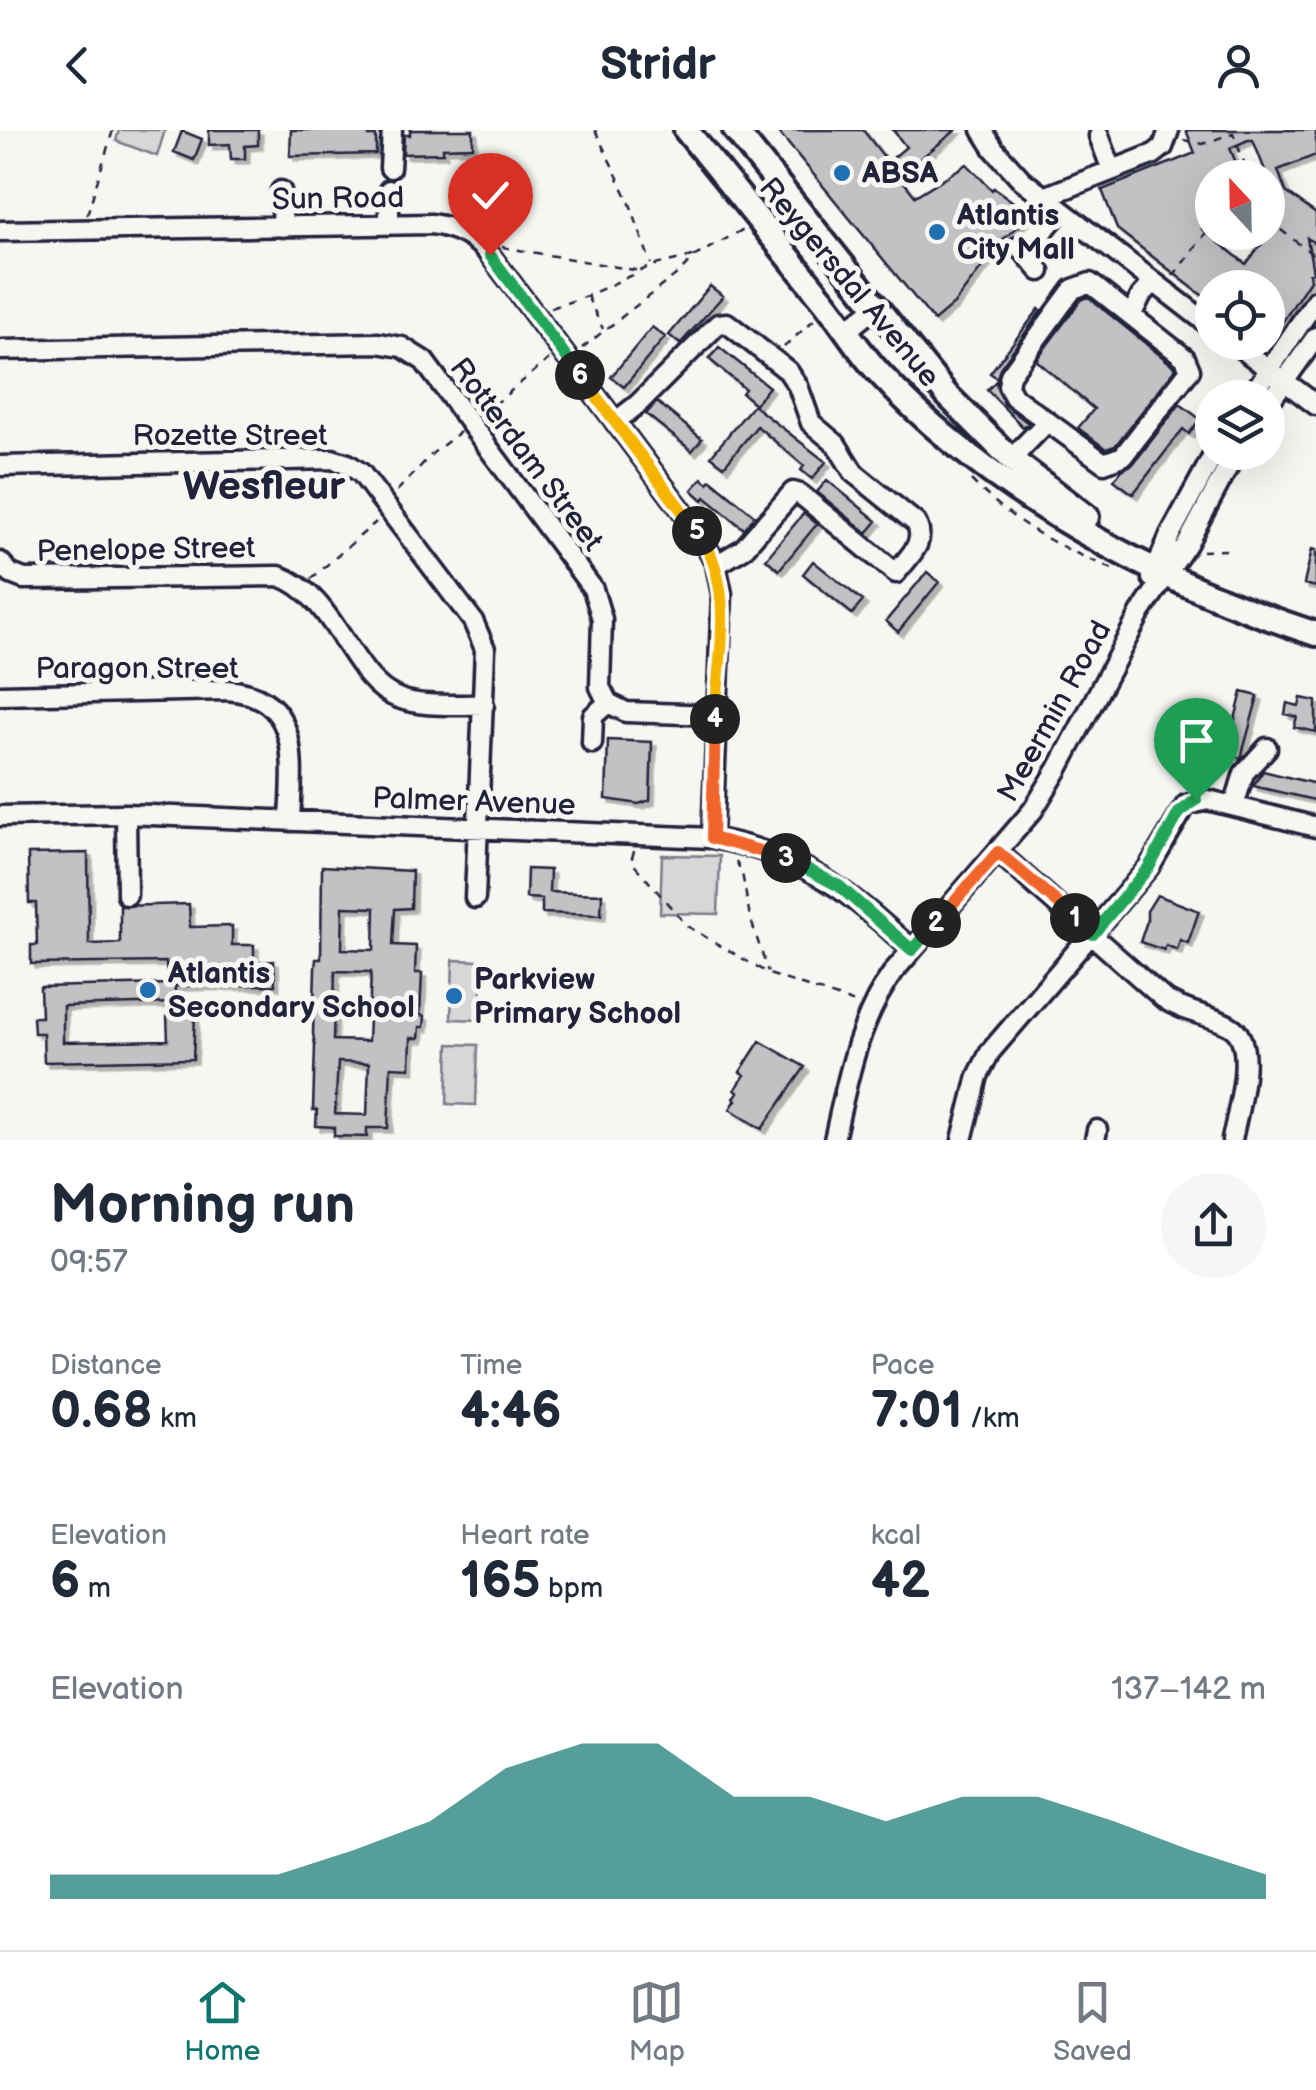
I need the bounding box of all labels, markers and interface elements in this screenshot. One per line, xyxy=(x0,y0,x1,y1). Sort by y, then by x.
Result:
icon: back xyxy=(50,38,105,93)
text: Stridr xyxy=(600,38,716,93)
icon: person xyxy=(1211,38,1266,93)
pin xyxy=(448,153,533,256)
place label: ABSA xyxy=(861,156,939,192)
north arrow xyxy=(1195,160,1285,250)
map controls xyxy=(1195,160,1285,470)
marker: ABSA xyxy=(831,162,853,184)
icon: check xyxy=(463,168,518,223)
street label: Reygersdal Avenue xyxy=(751,171,947,395)
street label: Sun Road xyxy=(272,180,405,218)
place label: Atlantis City Mall xyxy=(956,198,1075,268)
marker: Atlantis City Mall xyxy=(926,221,948,243)
button: locate xyxy=(1195,270,1285,360)
pin: 6 xyxy=(555,350,605,400)
street label: Rotterdam Street xyxy=(442,351,611,558)
text: 6 xyxy=(572,358,588,391)
button: layers xyxy=(1195,380,1285,470)
street label: Rozette Street xyxy=(133,418,328,454)
district label: Wesfleur xyxy=(183,463,346,511)
pin: 5 xyxy=(672,506,722,556)
text: 5 xyxy=(689,514,705,547)
street label: Penelope Street xyxy=(36,530,256,570)
street label: Meermin Road xyxy=(990,615,1120,808)
street label: Paragon Street xyxy=(35,651,239,687)
pin: 4 xyxy=(690,694,740,744)
pin xyxy=(1154,698,1239,801)
text: 4 xyxy=(707,702,723,735)
icon: arrive xyxy=(1169,713,1224,768)
street label: Palmer Avenue xyxy=(372,780,576,824)
pin: 3 xyxy=(761,833,811,883)
text: 3 xyxy=(778,841,794,874)
pin: 1 xyxy=(1050,893,1100,943)
pin: 2 xyxy=(911,898,961,948)
text: 1 xyxy=(1069,901,1081,934)
text: 2 xyxy=(928,906,944,939)
place label: Atlantis Secondary School xyxy=(167,956,415,1026)
place label: Parkview Primary School xyxy=(474,962,681,1032)
marker: Atlantis Secondary School xyxy=(137,979,159,1001)
marker: Parkview Primary School xyxy=(443,985,465,1007)
text: Morning run xyxy=(50,1172,355,1239)
button: share xyxy=(1161,1173,1266,1278)
text: 09:57 xyxy=(50,1243,128,1282)
text: Distance xyxy=(50,1349,162,1382)
text: Time xyxy=(460,1349,522,1382)
text: Pace xyxy=(871,1349,935,1382)
text: 0.68 xyxy=(50,1382,153,1442)
text: 4:46 xyxy=(460,1382,562,1442)
text: 7:01 xyxy=(871,1382,962,1442)
text: km xyxy=(153,1402,197,1435)
text: /km xyxy=(962,1402,1020,1435)
text: Elevation xyxy=(50,1519,167,1552)
text: Heart rate xyxy=(460,1519,590,1552)
text: kcal xyxy=(871,1519,921,1552)
text: 6 xyxy=(50,1552,80,1612)
text: 165 xyxy=(460,1552,541,1612)
text: 42 xyxy=(871,1552,930,1612)
text: m xyxy=(80,1572,111,1605)
text: bpm xyxy=(541,1572,603,1605)
text: Elevation xyxy=(50,1670,183,1709)
text: 137–142 m xyxy=(1111,1670,1266,1709)
tab: Home xyxy=(184,1975,260,2068)
tab: Map xyxy=(629,1975,685,2068)
tab: Saved xyxy=(1053,1975,1132,2068)

